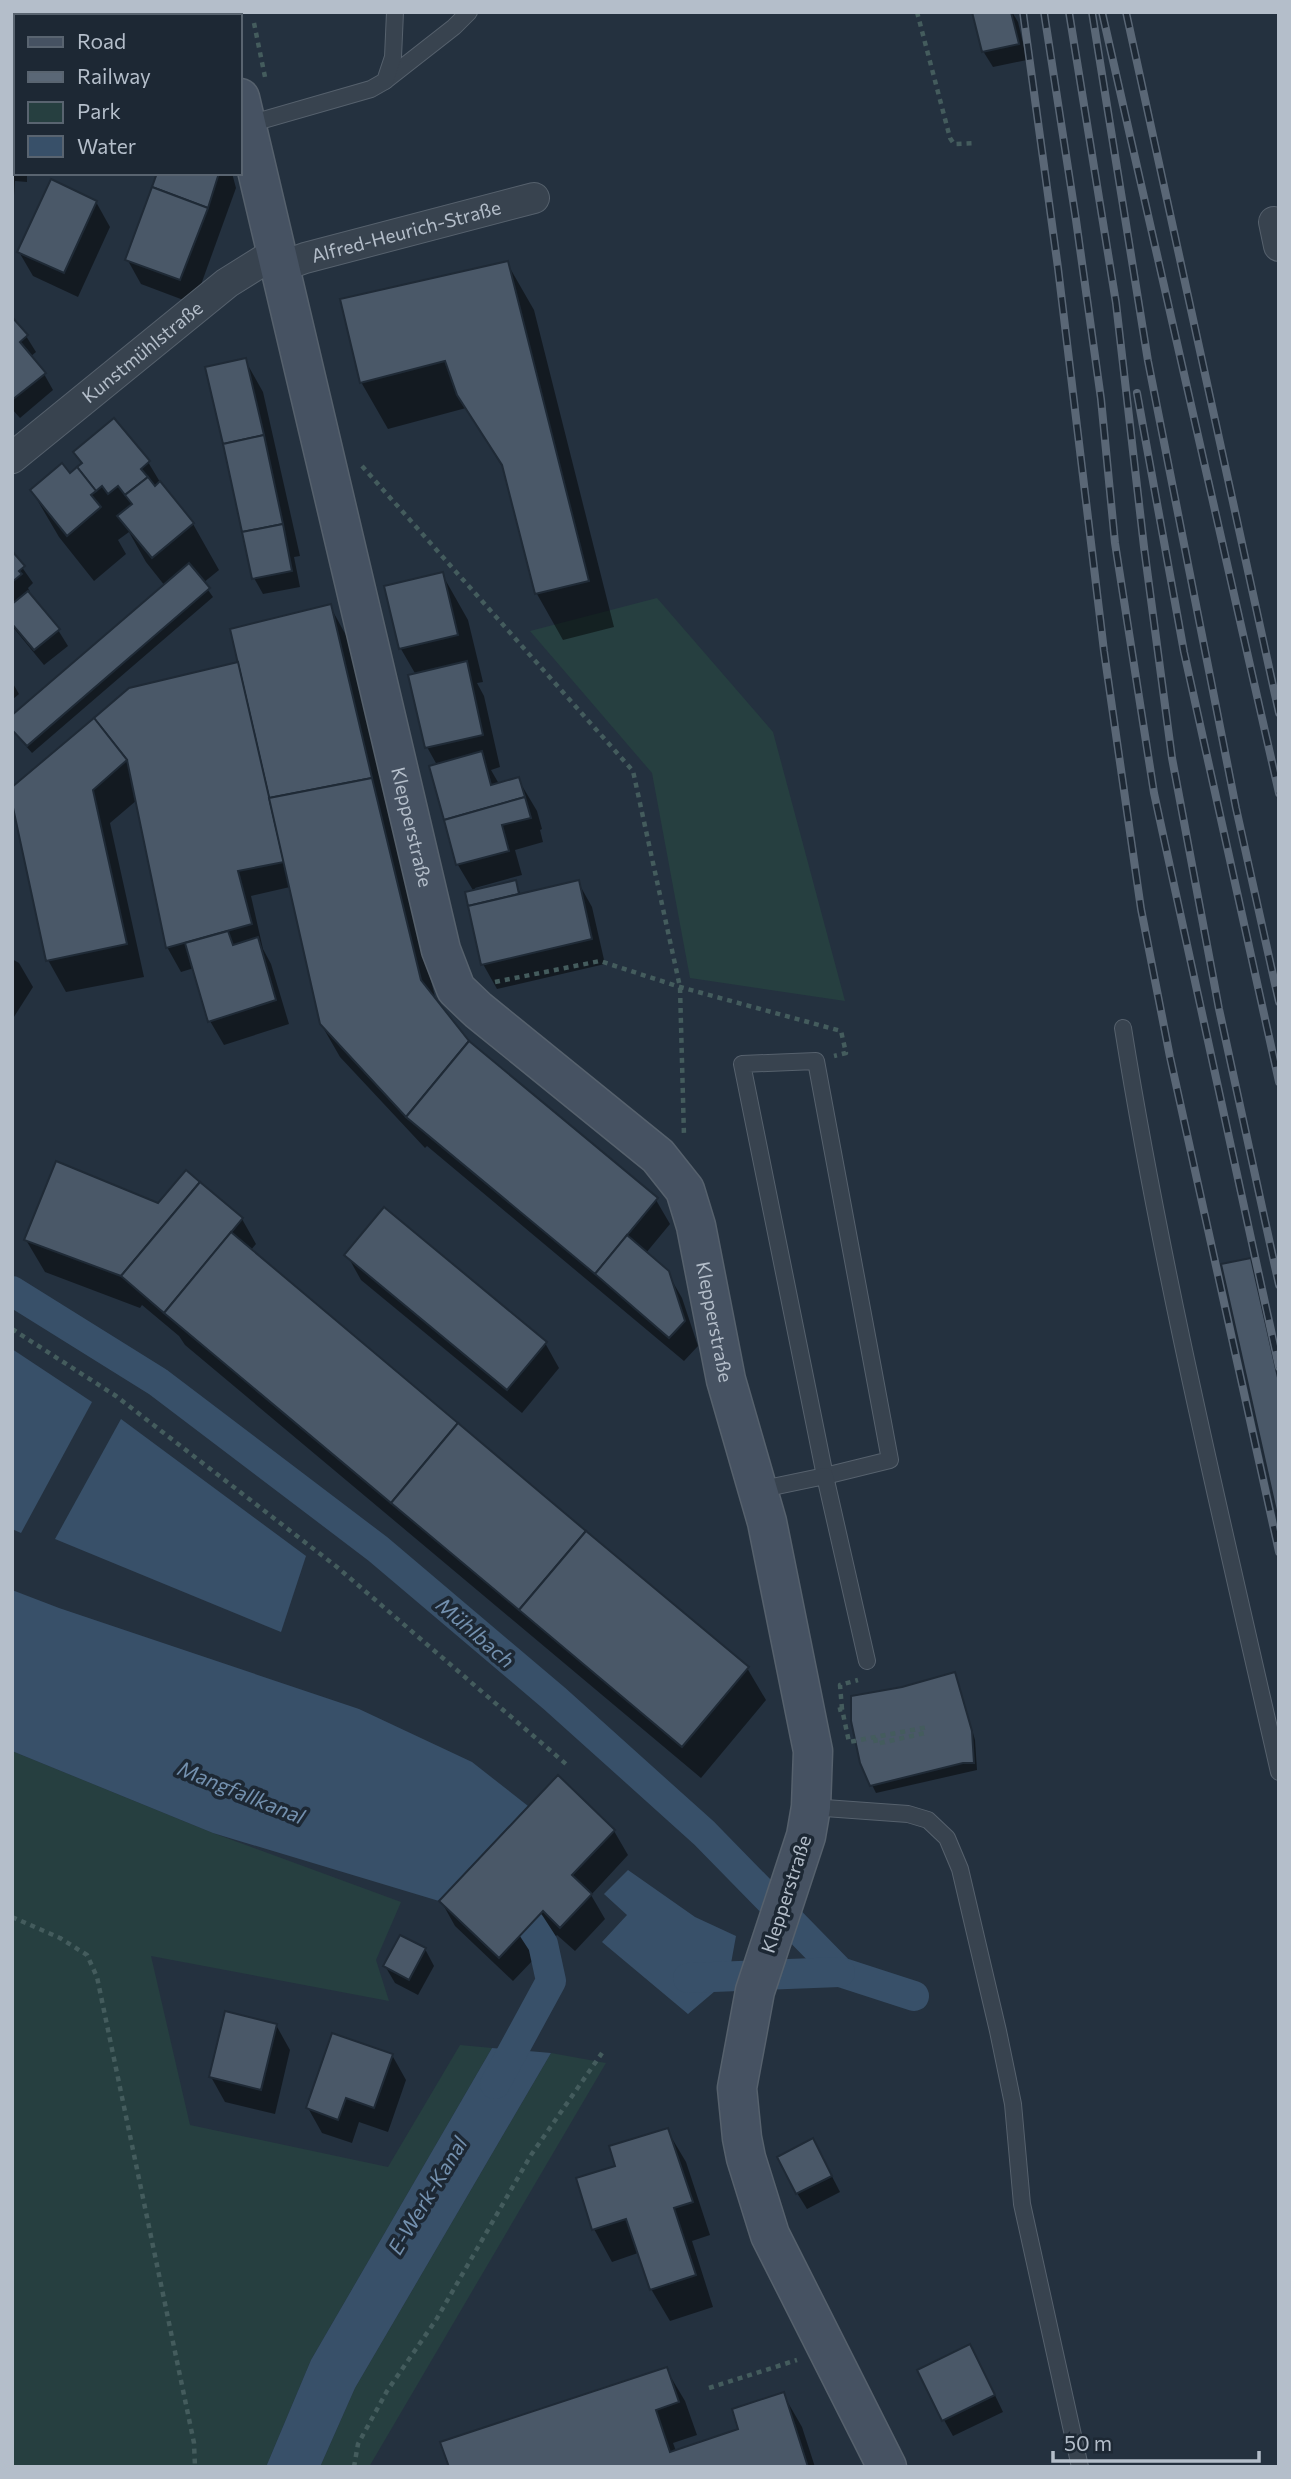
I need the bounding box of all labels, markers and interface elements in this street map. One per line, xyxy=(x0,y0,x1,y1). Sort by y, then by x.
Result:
legend xyxy=(14,14,242,175)
text: Road xyxy=(77,28,126,53)
text: Railway xyxy=(77,63,151,88)
text: Park xyxy=(77,98,121,123)
text: Water xyxy=(77,133,136,158)
street label: Alfred-Heurich-Straße xyxy=(309,195,503,267)
street label: Kunstmühlstraße xyxy=(77,296,207,407)
street label: Klepperstraße xyxy=(387,765,438,889)
street label: Klepperstraße xyxy=(692,1259,738,1384)
water label: Mühlbach xyxy=(432,1591,520,1672)
water label: Mangfallkanal xyxy=(174,1755,309,1829)
street label: Klepperstraße xyxy=(756,1832,815,1956)
water label: E-Werk-Kanal xyxy=(382,2131,472,2259)
scale bar xyxy=(1053,2420,1260,2464)
text: 50 m xyxy=(1064,2430,1112,2455)

